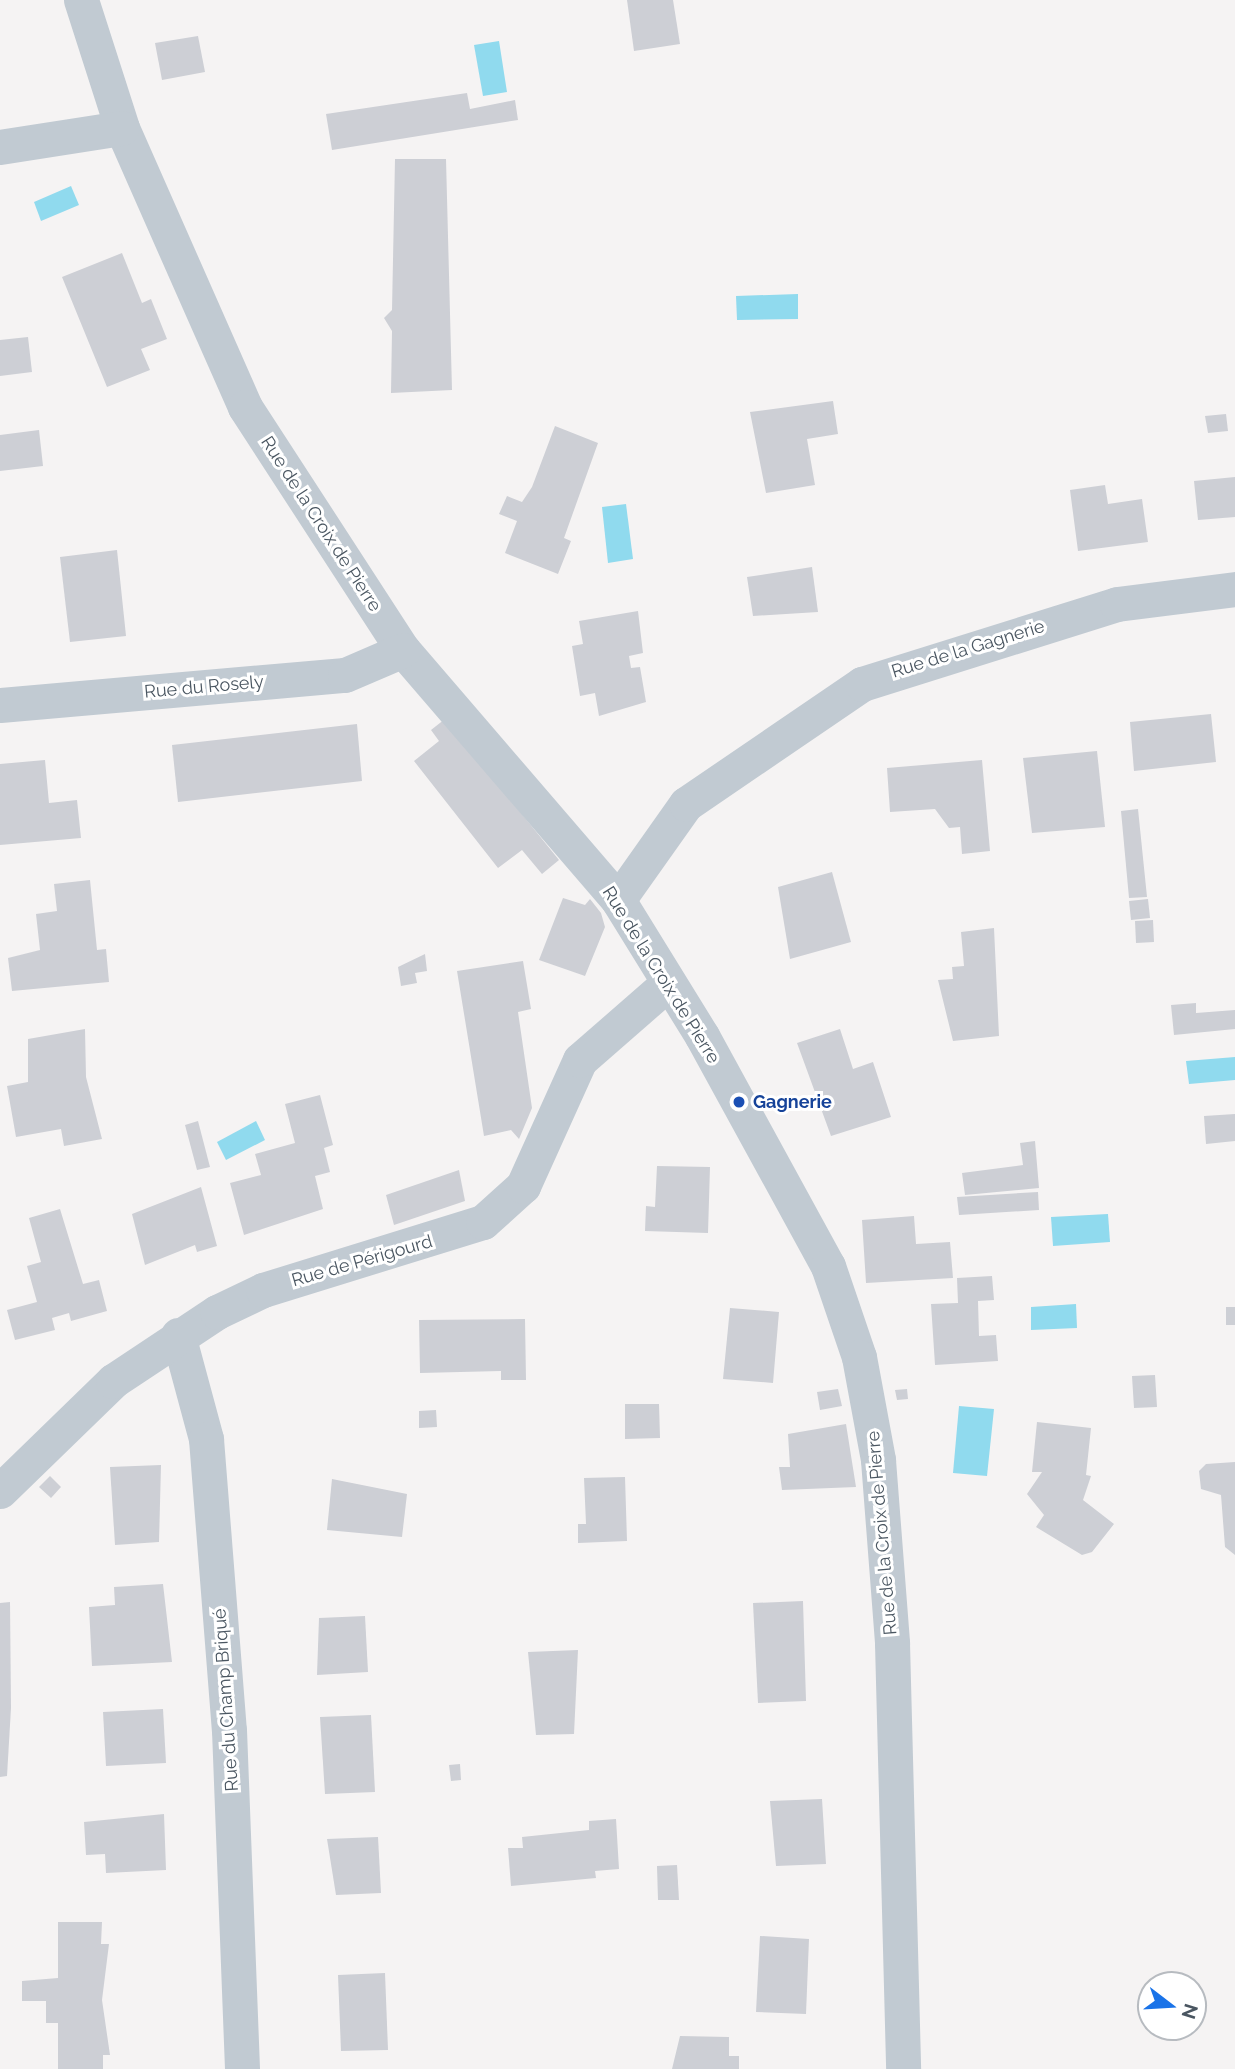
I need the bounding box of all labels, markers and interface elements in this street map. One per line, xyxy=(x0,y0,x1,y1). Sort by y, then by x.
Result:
street label: Rue de la Croix de Pierre xyxy=(256,432,386,616)
street label: Rue de la Gagnerie xyxy=(889,615,1047,683)
street label: Rue du Rosely xyxy=(143,671,265,703)
street label: Rue de la Croix de Pierre xyxy=(598,882,724,1068)
place label: Gagnerie xyxy=(753,1091,832,1113)
marker: Gagnerie xyxy=(731,1094,747,1110)
street label: Rue de Périgourd xyxy=(289,1231,435,1291)
street label: Rue de la Croix de Pierre xyxy=(862,1430,902,1636)
street label: Rue du Champ Briqué xyxy=(209,1608,243,1792)
north arrow xyxy=(1137,1971,1207,2041)
text: N xyxy=(1178,2001,1203,2022)

